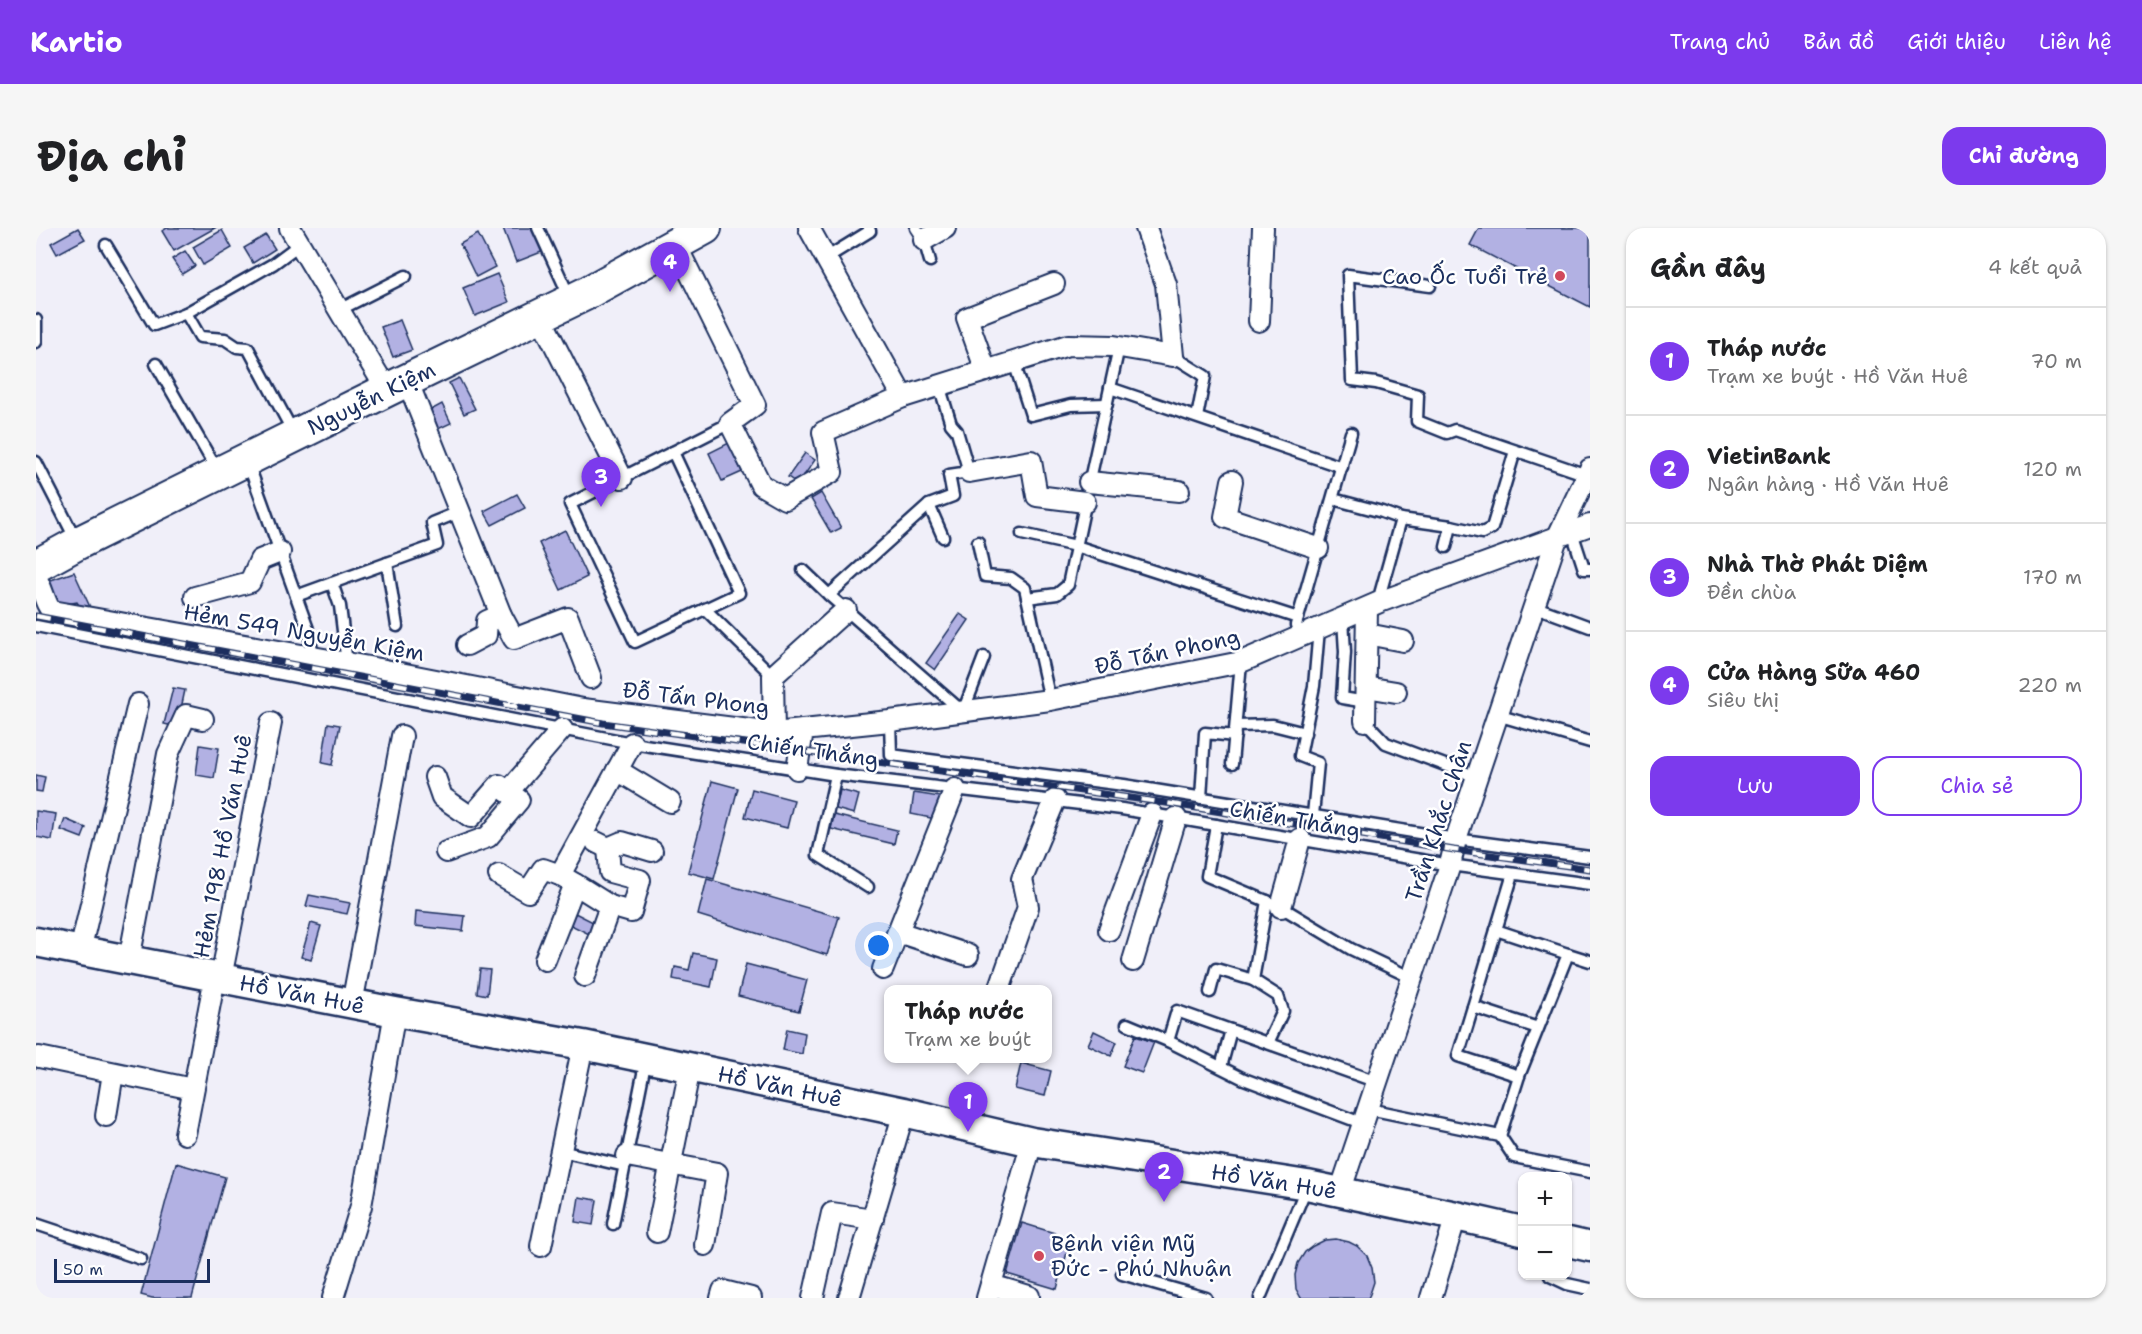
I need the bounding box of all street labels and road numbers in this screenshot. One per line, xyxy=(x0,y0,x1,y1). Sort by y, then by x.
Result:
street label: Nguyễn Kiệm xyxy=(302,355,440,442)
street label: Hẻm 549 Nguyễn Kiệm xyxy=(181,597,427,668)
street label: Đỗ Tấn Phong xyxy=(1092,622,1242,681)
street label: Đỗ Tấn Phong xyxy=(621,675,771,722)
street label: Chiến Thắng xyxy=(745,727,881,774)
street label: Hẻm 198 Hồ Văn Huê xyxy=(187,732,258,960)
street label: Trần Khắc Chân xyxy=(1399,737,1478,906)
street label: Chiến Thắng xyxy=(1227,794,1363,845)
street label: Hồ Văn Huê xyxy=(237,968,367,1021)
street label: Hồ Văn Huê xyxy=(715,1059,845,1114)
street label: Hồ Văn Huê xyxy=(1209,1157,1339,1206)

